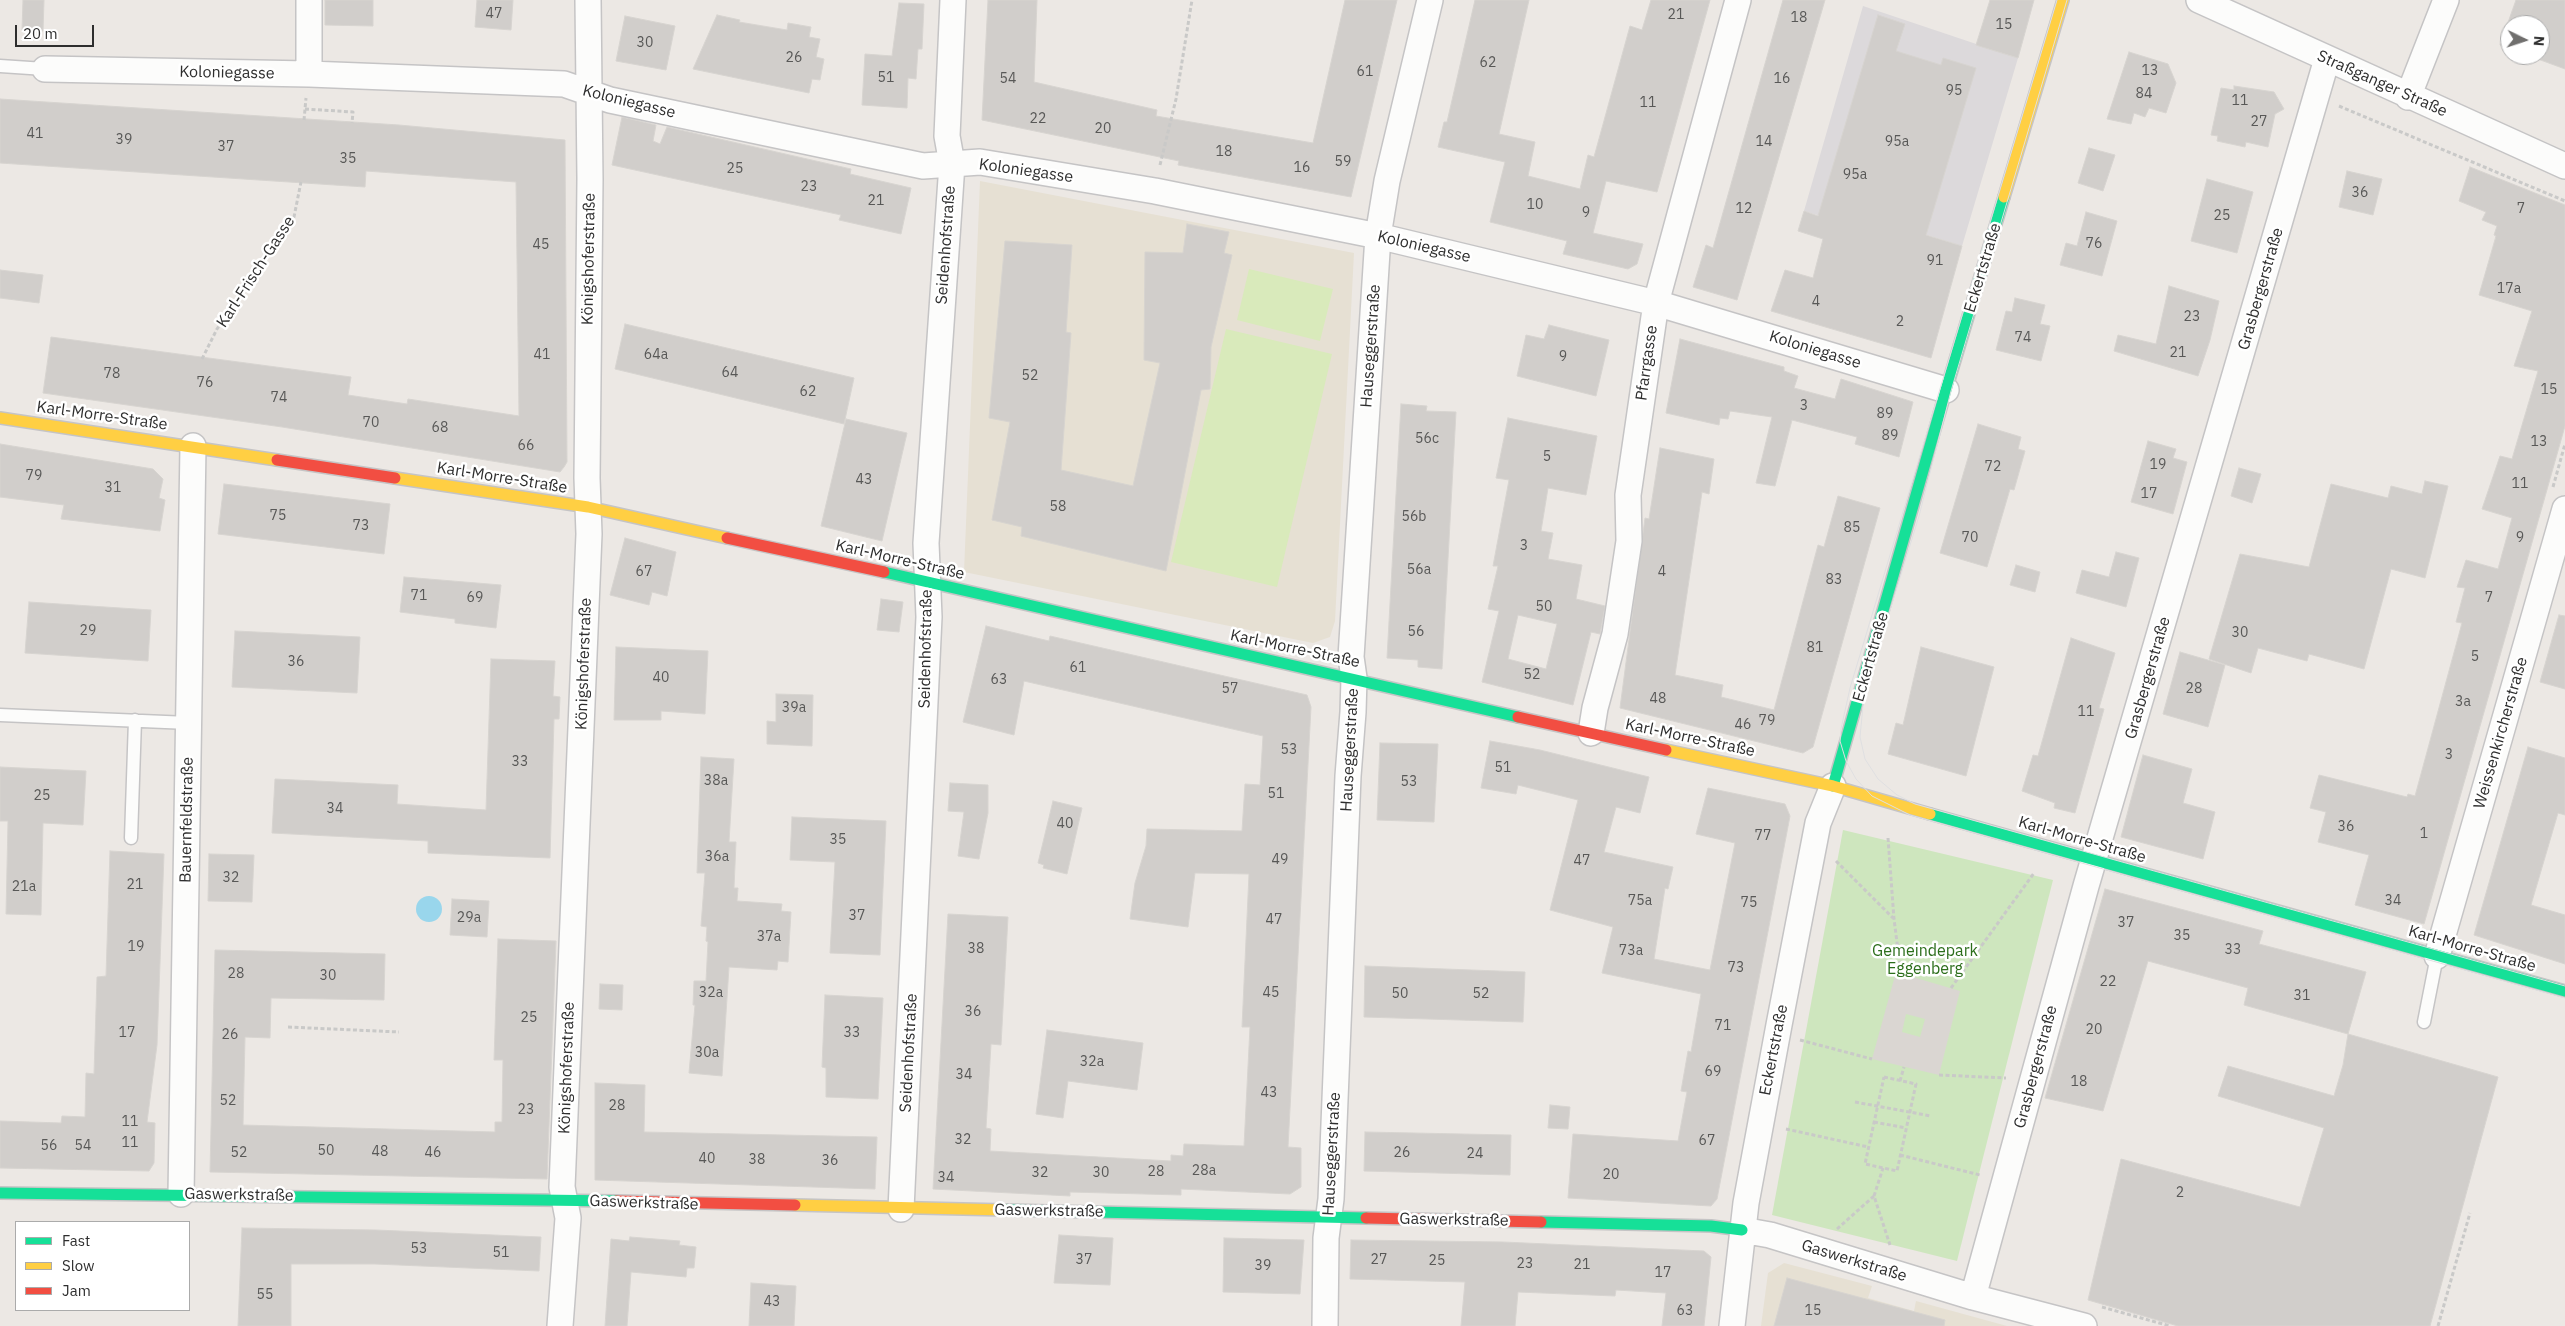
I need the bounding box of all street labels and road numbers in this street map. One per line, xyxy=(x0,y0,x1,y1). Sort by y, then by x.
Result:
street label: Straßganger Straße xyxy=(2314,47,2450,121)
street label: Koloniegasse xyxy=(179,63,275,83)
street label: Koloniegasse xyxy=(581,81,677,123)
street label: Koloniegasse xyxy=(978,155,1074,187)
street label: Seidenhofstraße xyxy=(932,185,960,305)
street label: Königshoferstraße xyxy=(578,193,600,325)
street label: Karl-Frisch-Gasse xyxy=(213,213,299,331)
street label: Eckertstraße xyxy=(1960,221,2006,315)
street label: Grasbergerstraße xyxy=(2234,226,2288,352)
street label: Koloniegasse xyxy=(1376,227,1472,267)
street label: Hauseggerstraße xyxy=(1357,284,1385,408)
street label: Pfarrgasse xyxy=(1632,324,1662,402)
street label: Koloniegasse xyxy=(1767,327,1863,373)
street label: Karl-Morre-Straße xyxy=(35,397,169,435)
street label: Karl-Morre-Straße xyxy=(435,458,569,498)
street label: Karl-Morre-Straße xyxy=(834,536,966,584)
street label: Seidenhofstraße xyxy=(915,589,937,709)
street label: Königshoferstraße xyxy=(572,597,596,731)
street label: Eckertstraße xyxy=(1849,610,1893,704)
street label: Grasbergerstraße xyxy=(2121,615,2175,741)
street label: Karl-Morre-Straße xyxy=(1229,626,1361,672)
street label: Weissenkircherstraße xyxy=(2470,655,2532,811)
street label: Hauseggerstraße xyxy=(1337,688,1363,812)
street label: Karl-Morre-Straße xyxy=(1624,715,1756,761)
street label: Bauernfeldstraße xyxy=(176,757,198,883)
street label: Karl-Morre-Straße xyxy=(2016,813,2148,867)
street label: Karl-Morre-Straße xyxy=(2406,922,2538,976)
street label: Seidenhofstraße xyxy=(896,993,922,1113)
street label: Königshoferstraße xyxy=(555,1001,579,1135)
street label: Eckertstraße xyxy=(1756,1003,1792,1097)
street label: Grasbergerstraße xyxy=(2010,1003,2062,1131)
street label: Hauseggerstraße xyxy=(1319,1092,1345,1216)
street label: Gaswerkstraße xyxy=(184,1184,294,1206)
street label: Gaswerkstraße xyxy=(589,1192,699,1214)
street label: Gaswerkstraße xyxy=(994,1200,1104,1222)
street label: Gaswerkstraße xyxy=(1399,1209,1509,1231)
street label: Gaswerkstraße xyxy=(1799,1236,1909,1286)

